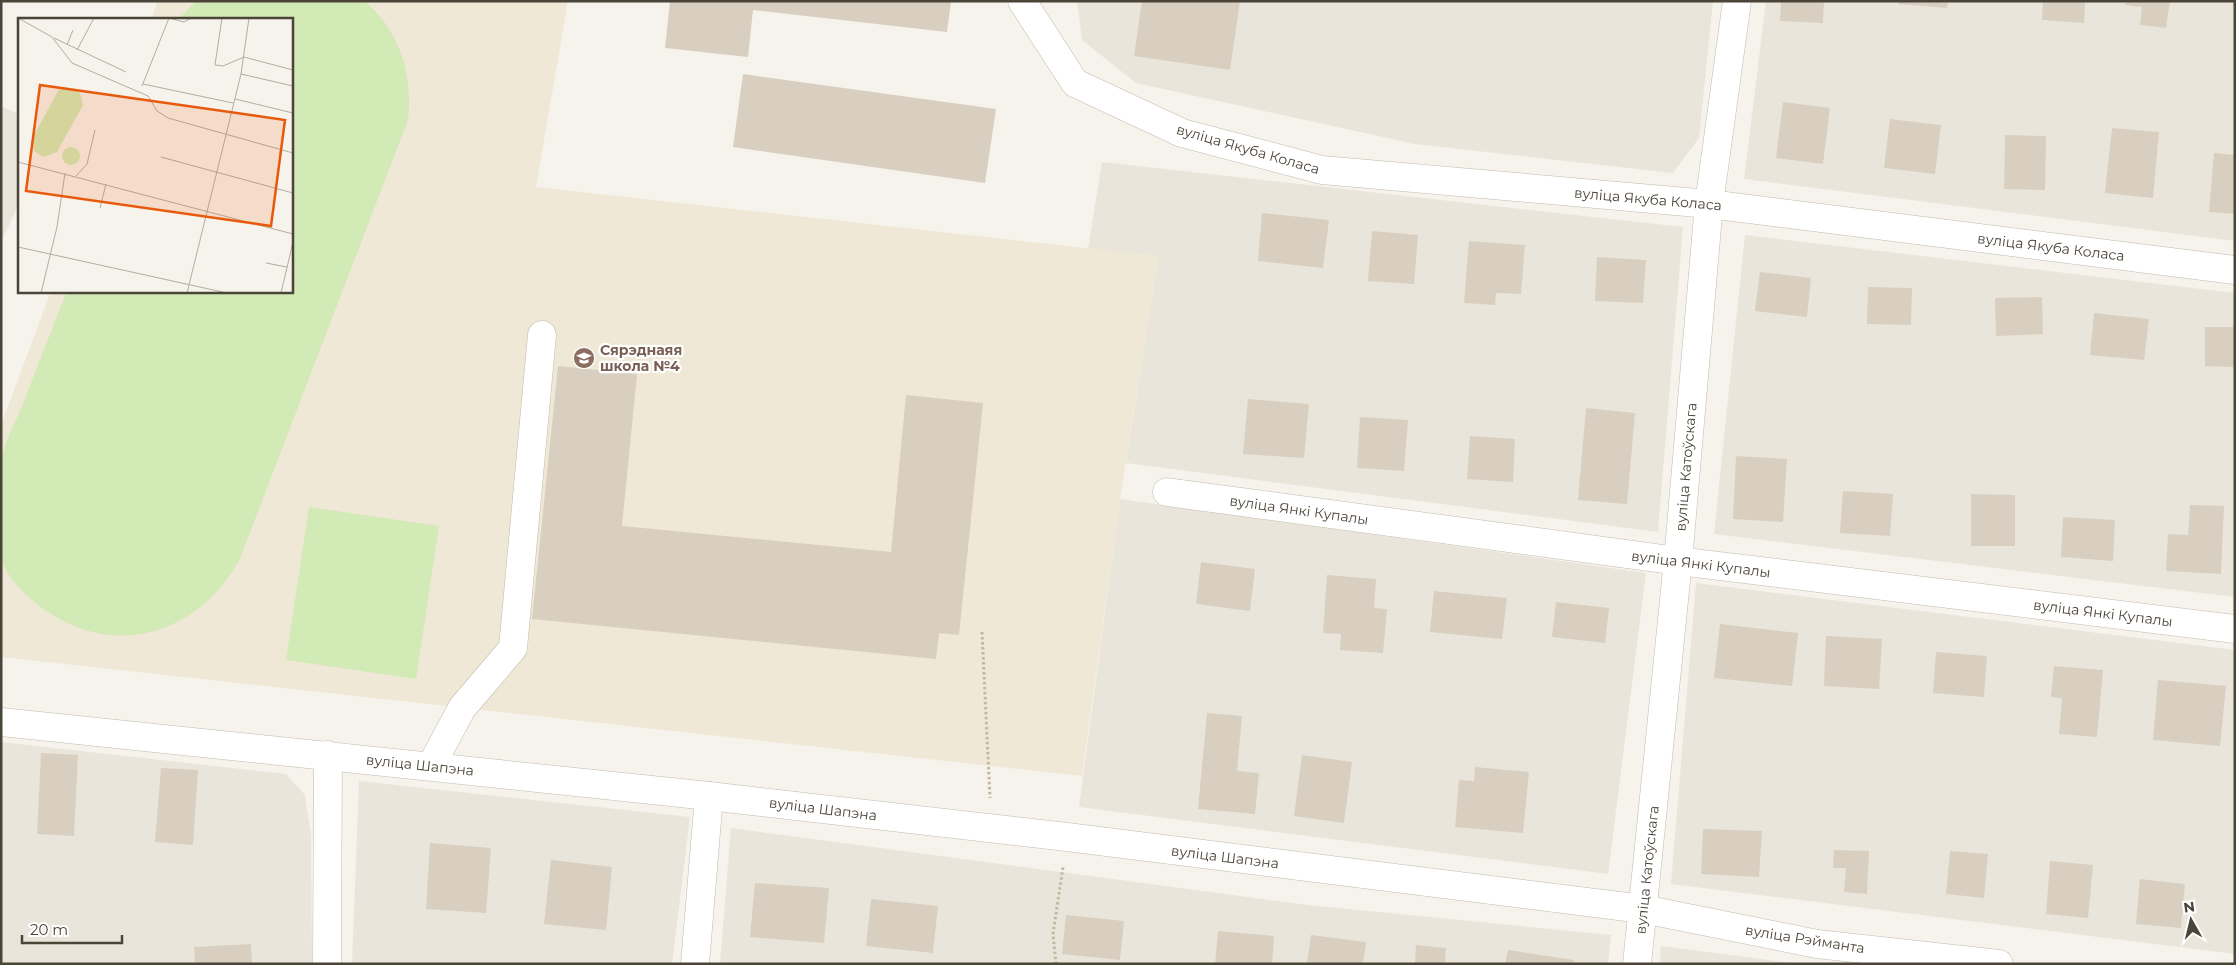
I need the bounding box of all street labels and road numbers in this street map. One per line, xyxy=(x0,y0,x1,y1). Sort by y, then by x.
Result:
street label: вуліца Якуба Коласа xyxy=(1174,120,1322,178)
street label: вуліца Якуба Коласа xyxy=(1573,184,1723,214)
street label: вуліца Якуба Коласа xyxy=(1976,229,2126,265)
street label: вуліца Катоўскага xyxy=(1671,402,1701,532)
street label: вуліца Янкі Купалы xyxy=(1228,491,1370,529)
street label: вуліца Янкі Купалы xyxy=(1630,547,1772,581)
street label: вуліца Янкі Купалы xyxy=(2032,596,2174,630)
street label: вуліца Шапэна xyxy=(365,750,475,780)
street label: вуліца Шапэна xyxy=(768,793,878,825)
street label: вуліца Катоўскага xyxy=(1631,805,1663,935)
street label: вуліца Шапэна xyxy=(1170,841,1280,873)
street label: вуліца Рэйманта xyxy=(1744,921,1866,957)

